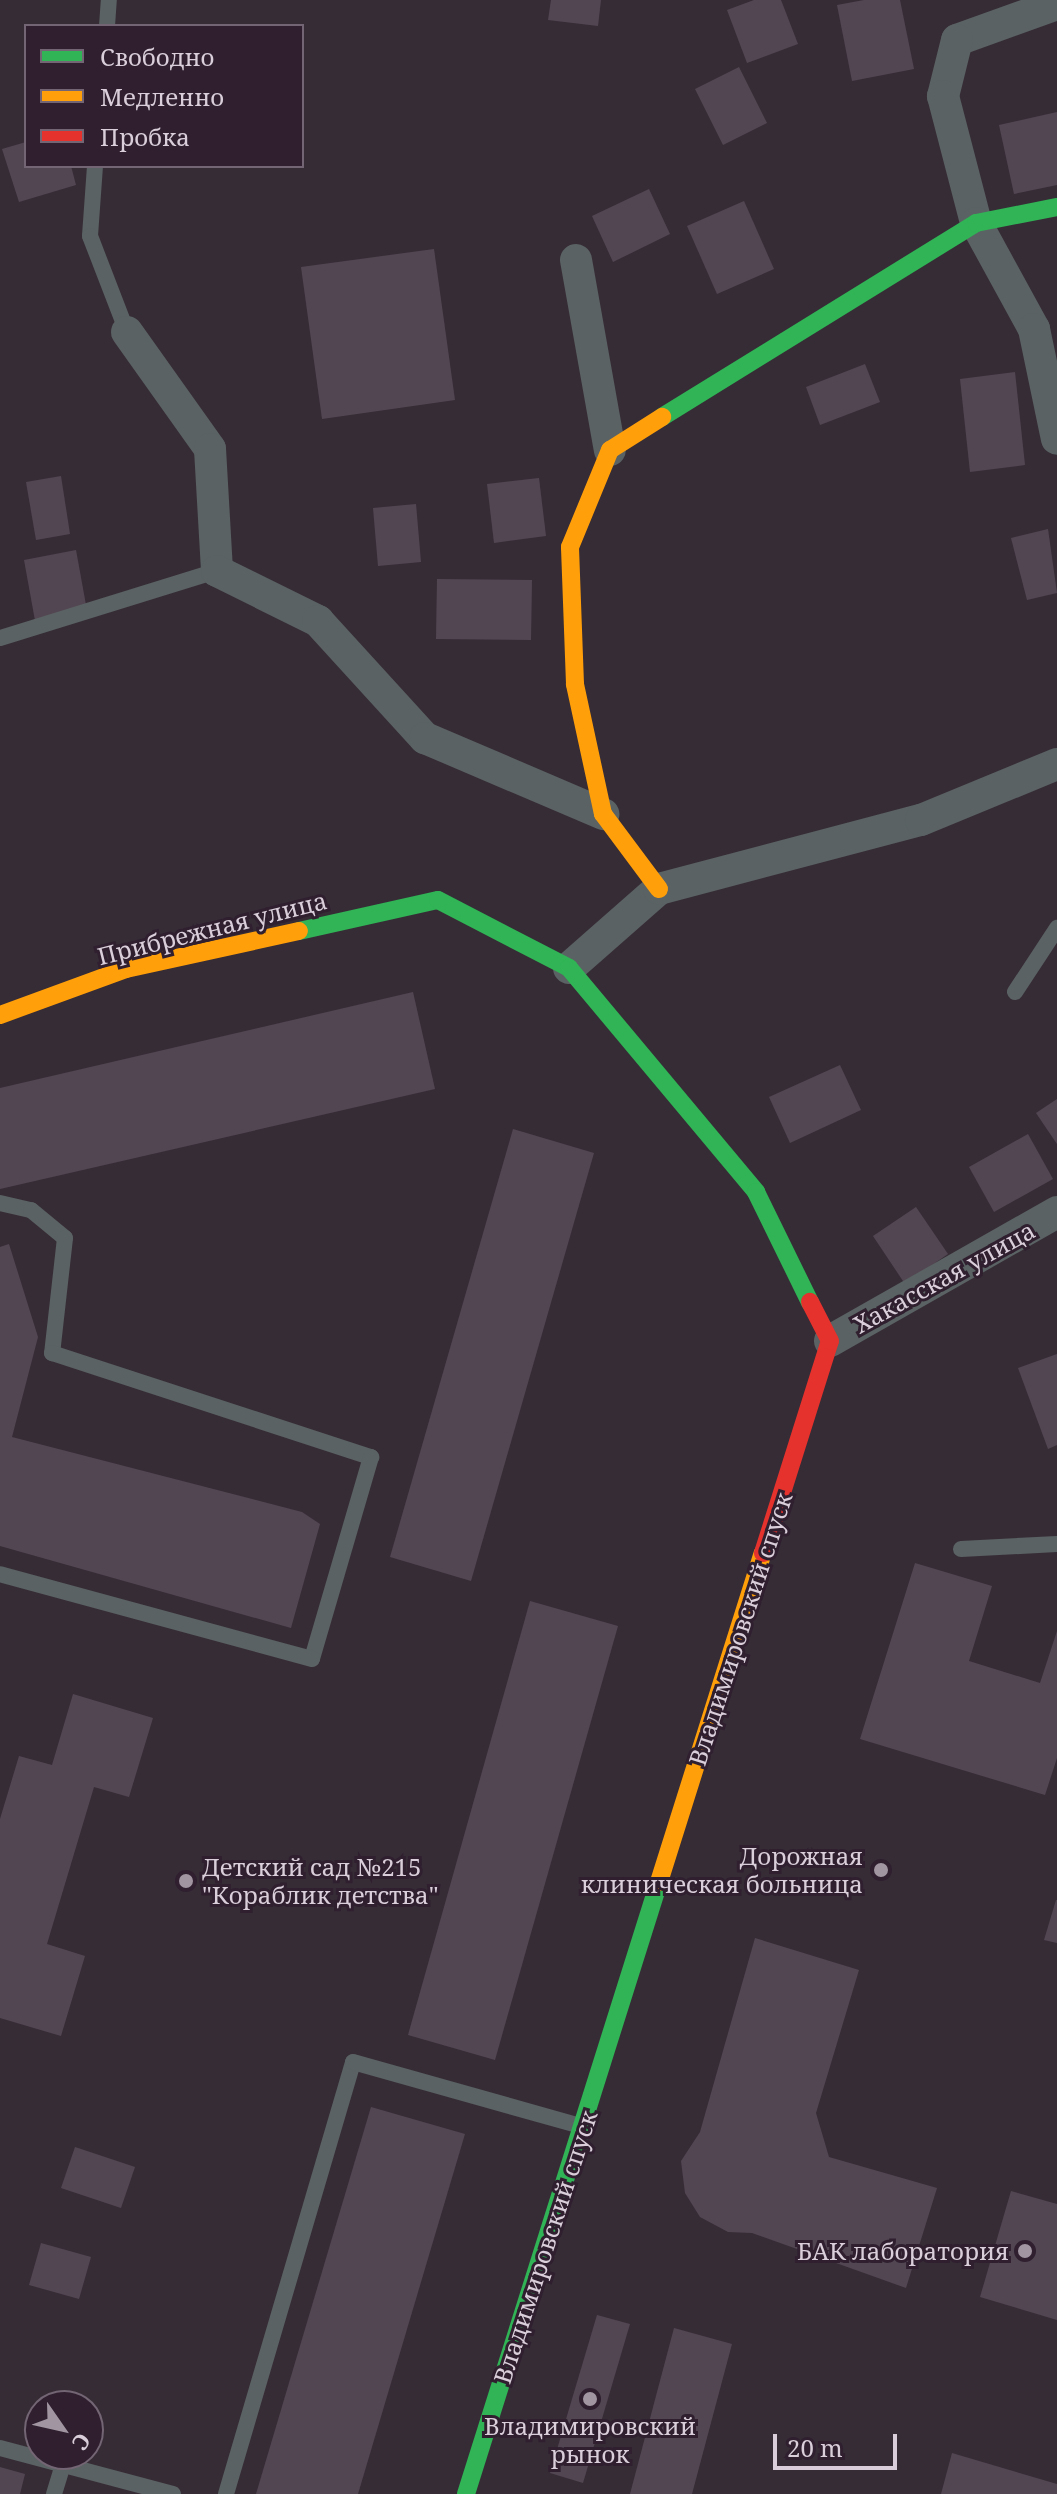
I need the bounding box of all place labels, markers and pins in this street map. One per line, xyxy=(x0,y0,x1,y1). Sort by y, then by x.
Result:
place label: Дорожная клиническая больница xyxy=(581,1842,863,1898)
place label: Детский сад №215 "Кораблик детства" xyxy=(202,1853,438,1909)
marker: Дорожная клиническая больница xyxy=(870,1859,892,1881)
marker: Детский сад №215 "Кораблик детства" xyxy=(177,1872,195,1890)
place label: БАК лаборатория xyxy=(797,2237,1009,2265)
marker: БАК лаборатория xyxy=(1016,2242,1034,2260)
marker: Владимировский рынок xyxy=(581,2390,599,2408)
place label: Владимировский рынок xyxy=(484,2412,696,2468)

